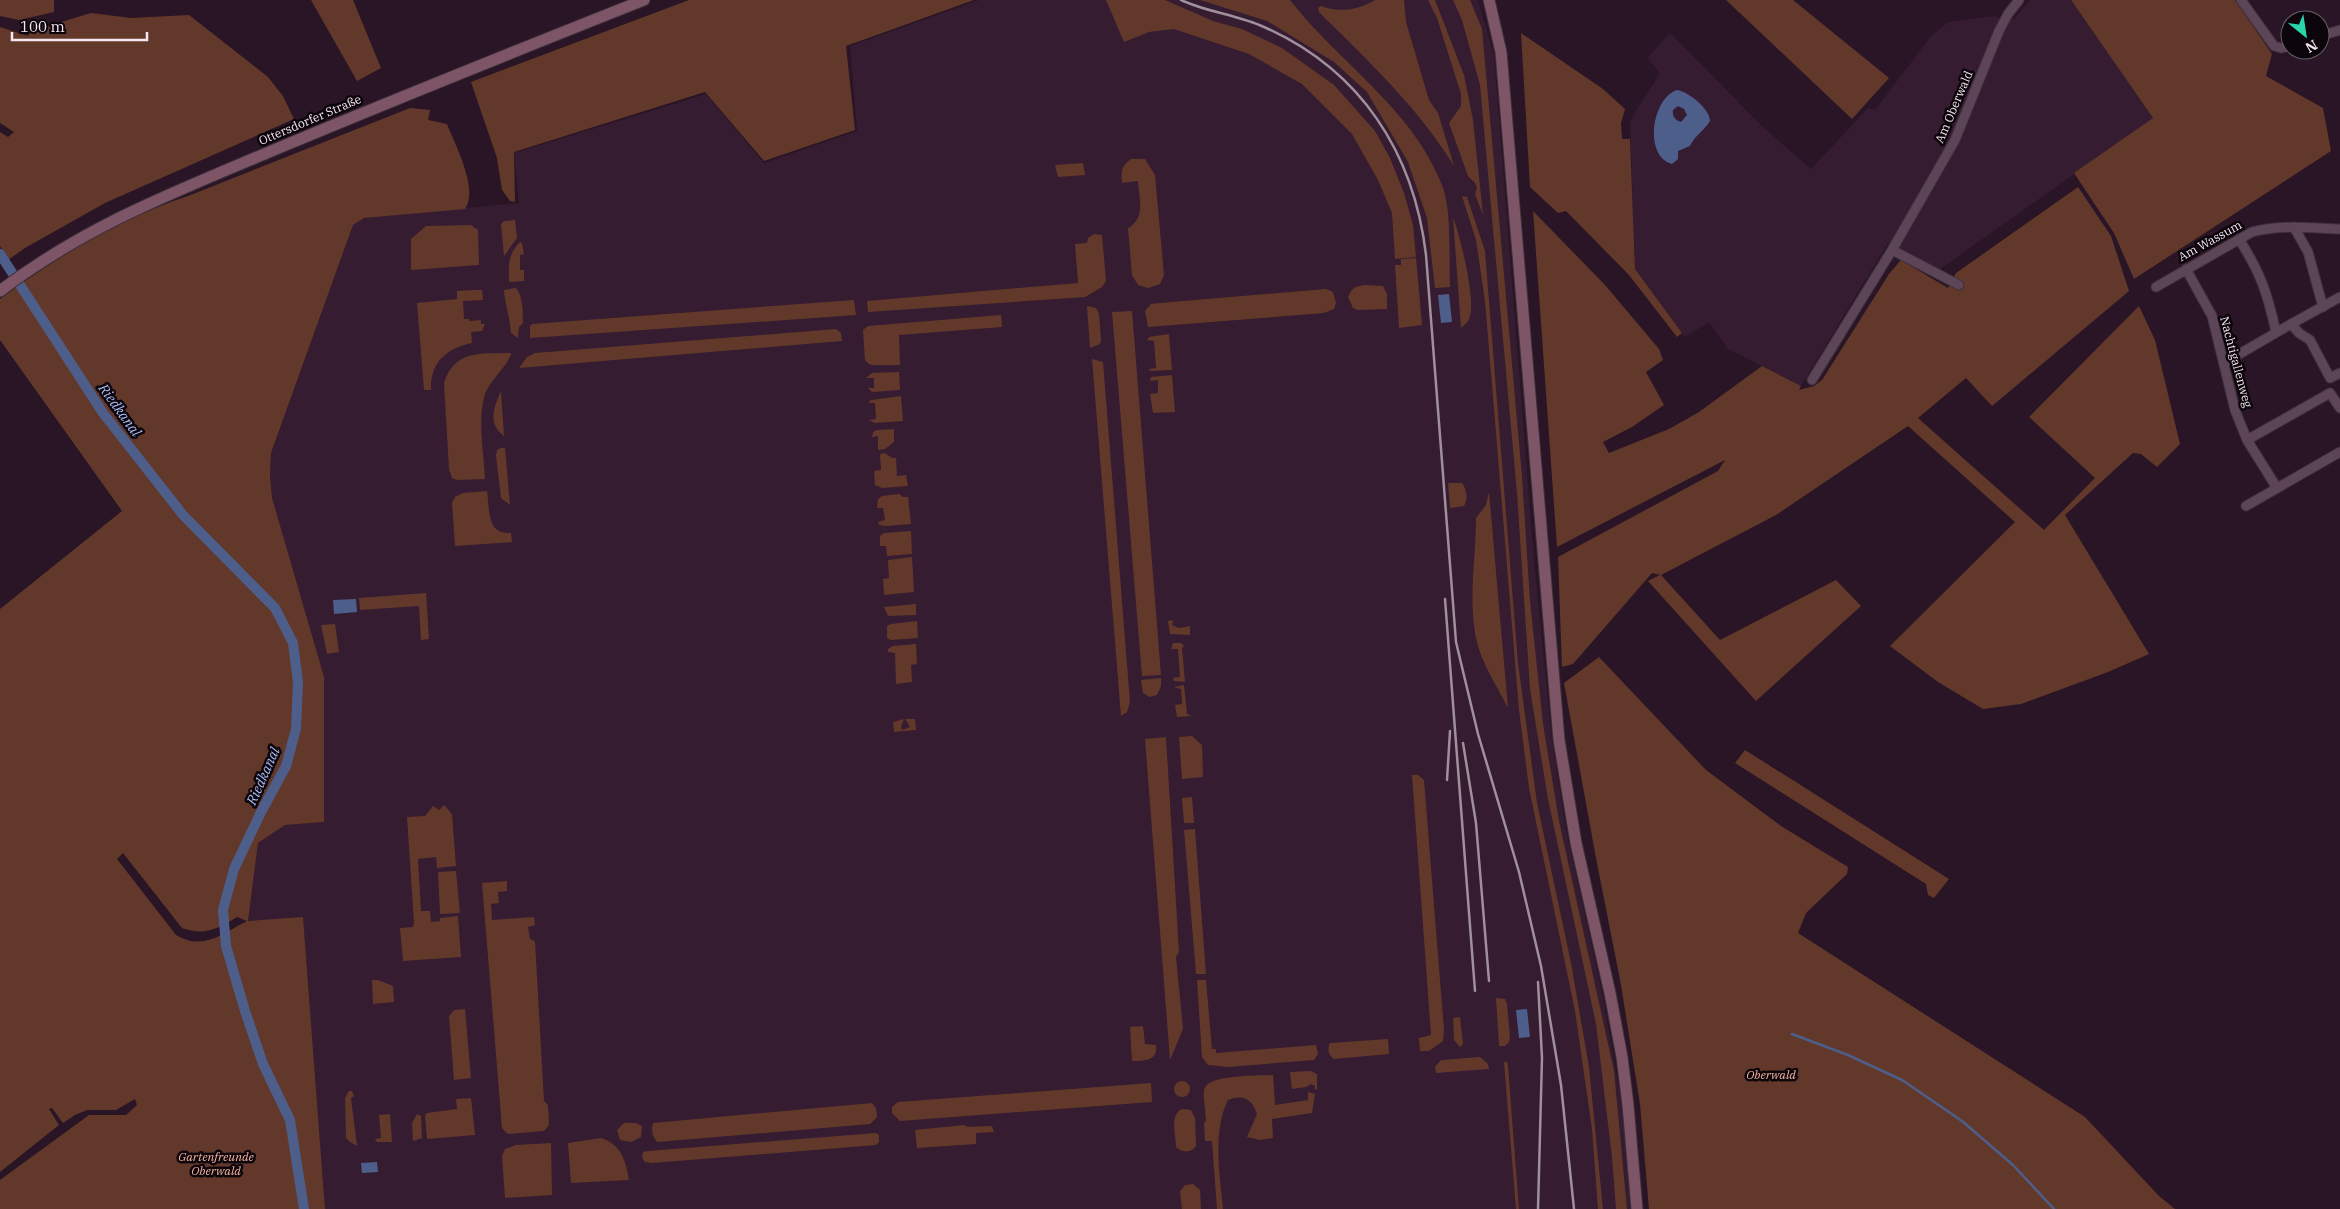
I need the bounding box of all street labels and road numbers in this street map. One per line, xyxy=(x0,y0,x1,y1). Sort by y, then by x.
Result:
street label: Am Oberwald xyxy=(1932,68,1976,145)
street label: Ottersdorfer Straße xyxy=(256,91,363,148)
street label: Am Wassum xyxy=(2175,217,2245,264)
street label: Nachtigallenweg xyxy=(2217,315,2256,410)

